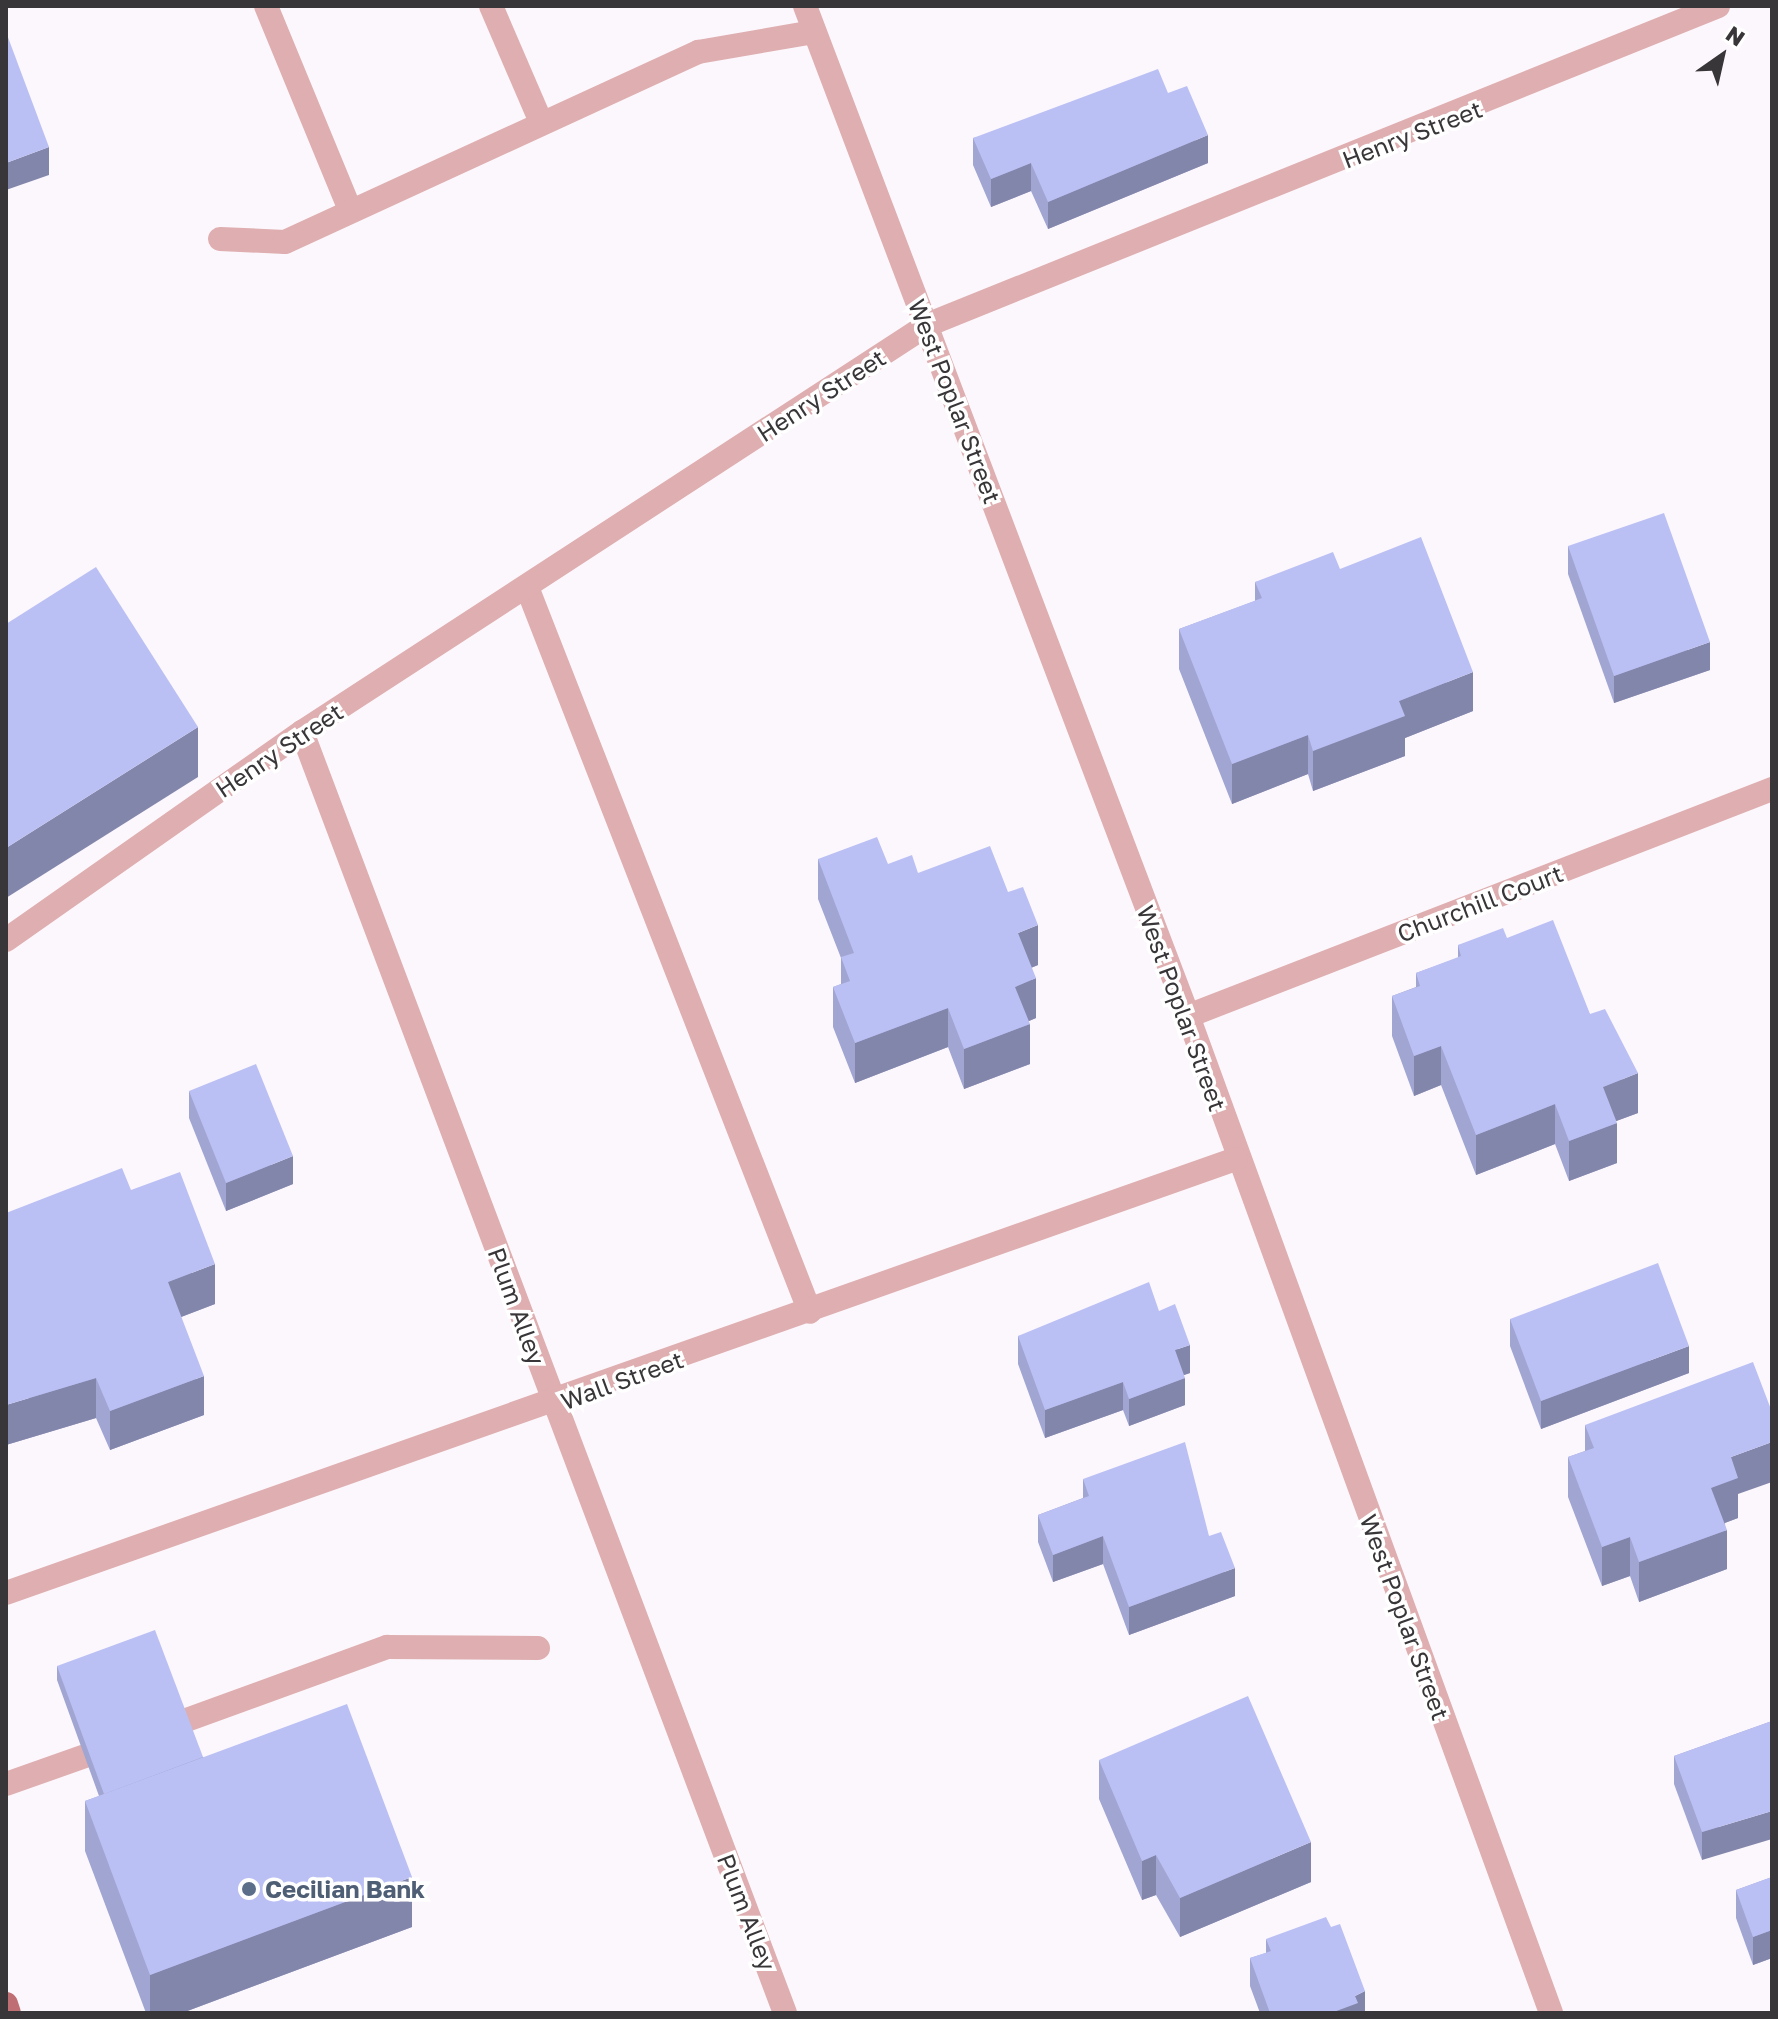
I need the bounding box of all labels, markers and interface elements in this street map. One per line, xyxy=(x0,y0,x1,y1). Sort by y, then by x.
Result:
north arrow xyxy=(1682,16,1762,96)
text: N xyxy=(1721,20,1750,52)
street label: Henry Street xyxy=(1338,94,1486,174)
street label: West Poplar Street xyxy=(903,295,1007,507)
street label: Henry Street xyxy=(751,343,891,447)
street label: Henry Street xyxy=(210,697,348,803)
street label: Churchill Court xyxy=(1393,858,1567,948)
street label: West Poplar Street xyxy=(1131,901,1233,1115)
street label: Plum Alley xyxy=(482,1243,552,1369)
street label: Wall Street xyxy=(557,1345,687,1415)
street label: West Poplar Street xyxy=(1354,1510,1456,1724)
street label: Plum Alley xyxy=(712,1850,782,1974)
place label: Cecilian Bank xyxy=(265,1875,425,1903)
marker: Cecilian Bank xyxy=(240,1880,258,1898)

